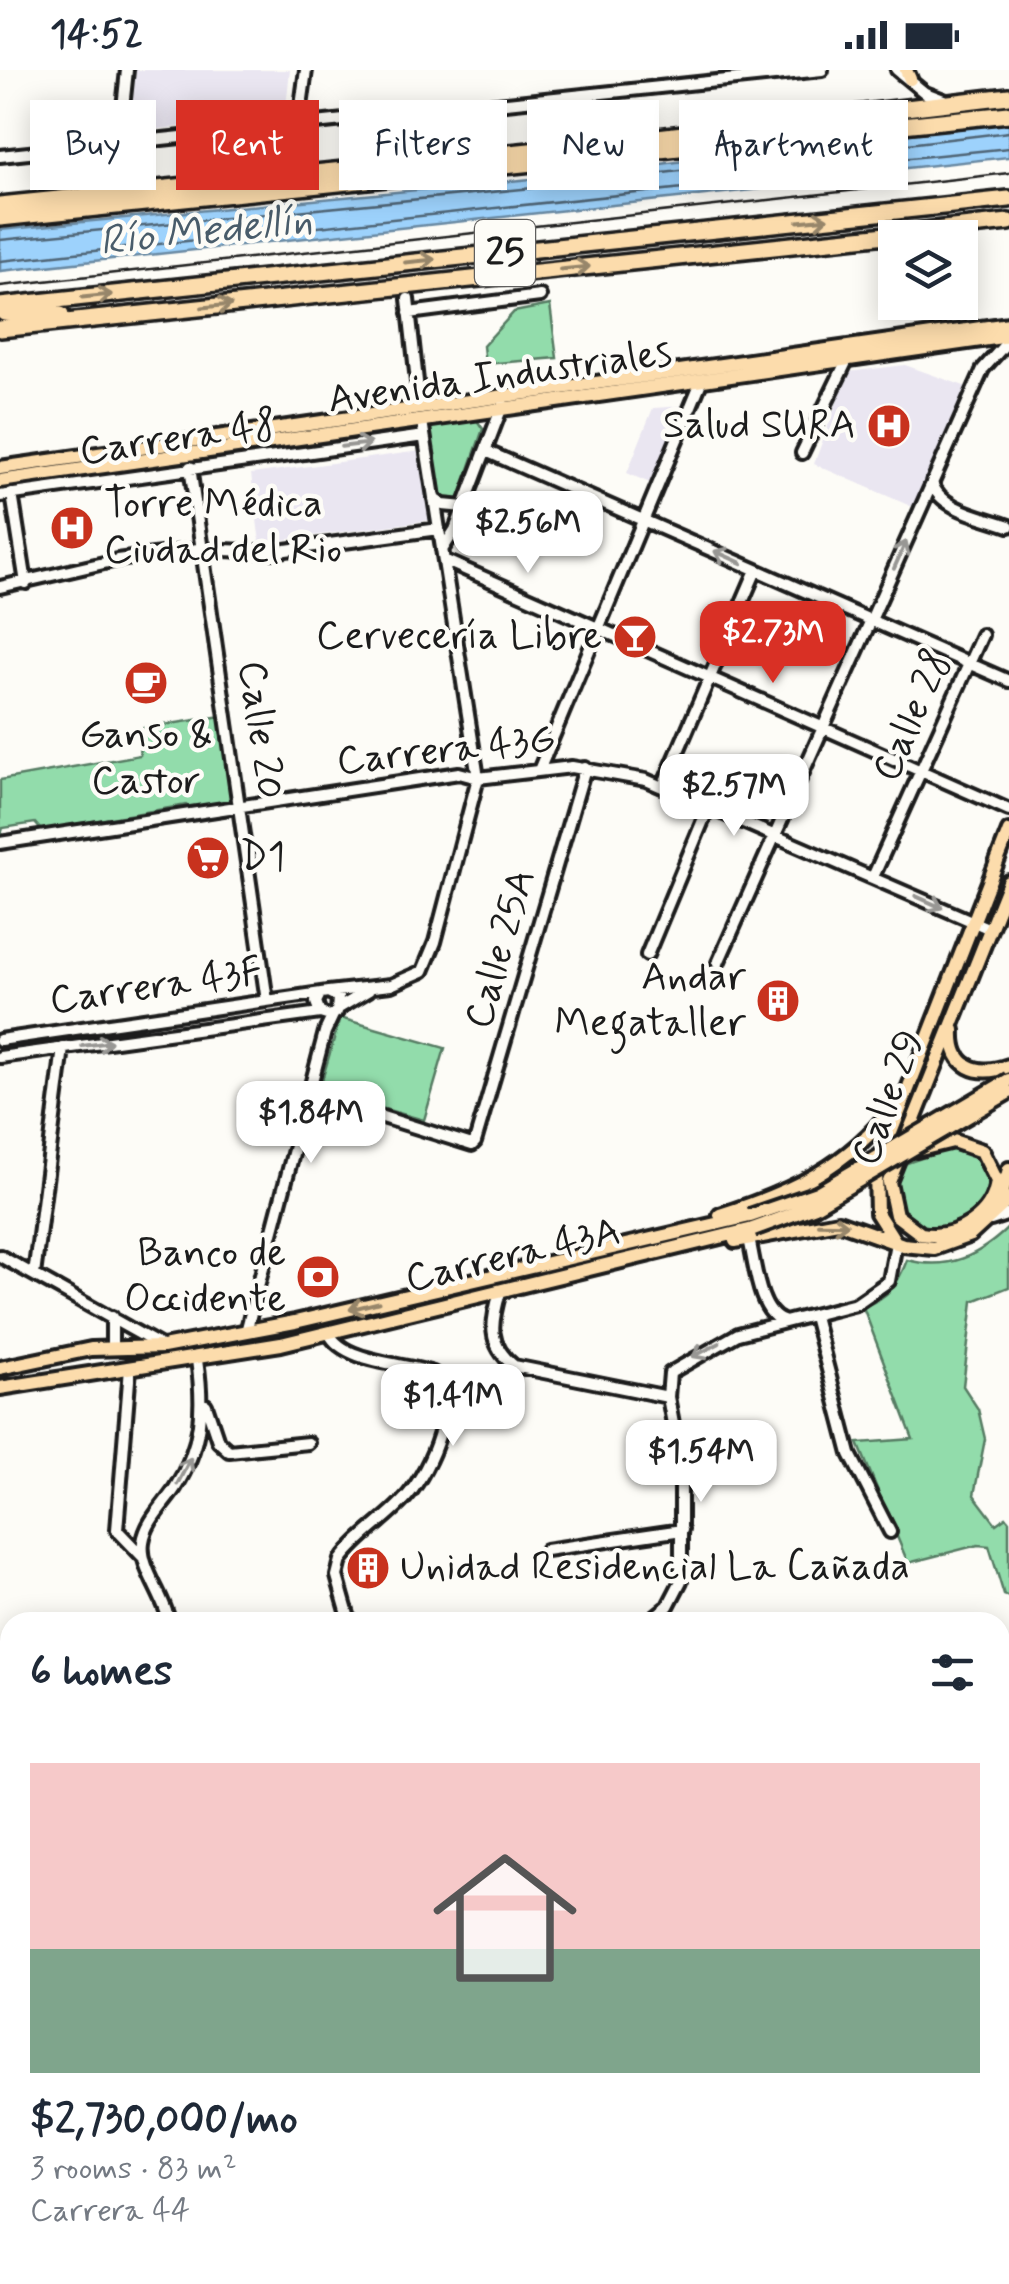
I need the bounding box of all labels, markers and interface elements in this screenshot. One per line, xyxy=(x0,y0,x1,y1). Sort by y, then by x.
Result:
text: 14:52 xyxy=(50,11,143,60)
chip: Buy xyxy=(30,100,156,190)
chip: Rent xyxy=(176,100,319,190)
chip: Filters xyxy=(339,100,507,190)
chip: New xyxy=(527,100,659,190)
chip: Apartment xyxy=(679,100,908,190)
water label: Río Medellín xyxy=(97,193,315,271)
one-way arrow xyxy=(796,210,829,229)
road number: 25 xyxy=(475,220,535,286)
map controls xyxy=(878,220,978,320)
button: layers xyxy=(878,220,978,320)
one-way arrow xyxy=(404,252,436,271)
one-way arrow xyxy=(559,258,591,277)
one-way arrow xyxy=(80,286,113,305)
one-way arrow xyxy=(201,296,233,315)
street label: Avenida Industriales xyxy=(325,327,675,427)
street label: Carrera 48 xyxy=(76,399,280,479)
place label: Salud SURA xyxy=(663,400,856,452)
hospital icon: Salud SURA xyxy=(866,403,912,449)
one-way arrow xyxy=(339,435,371,453)
place label: Torre Médica Ciudad del Rio xyxy=(104,479,342,577)
pin: $2.56M xyxy=(447,491,609,576)
text: $2.56M xyxy=(475,502,581,544)
hospital icon: Torre Médica Ciudad del Rio xyxy=(49,505,95,551)
one-way arrow xyxy=(892,540,910,571)
one-way arrow xyxy=(713,547,744,565)
pin: $2.73M xyxy=(692,601,854,686)
place label: Cervecería Libre xyxy=(316,611,602,663)
text: $2.73M xyxy=(722,612,824,654)
bar icon: Cervecería Libre xyxy=(612,614,658,660)
street label: Calle 28 xyxy=(861,642,965,790)
street label: Calle 20 xyxy=(225,657,295,803)
cafe icon: Ganso & Castor xyxy=(123,660,169,706)
place label: Ganso & Castor xyxy=(79,710,213,808)
street label: Carrera 43G xyxy=(334,714,558,788)
pin: $2.57M xyxy=(653,754,815,839)
text: $2.57M xyxy=(682,765,786,807)
place label: D1 xyxy=(240,832,285,884)
supermarket icon: D1 xyxy=(185,835,231,881)
street label: Calle 25A xyxy=(453,863,549,1035)
one-way arrow xyxy=(913,894,944,912)
street label: Carrera 43F xyxy=(46,946,266,1028)
place label: Andar Megataller xyxy=(554,952,746,1054)
building icon: Andar Megataller xyxy=(755,978,801,1024)
street label: Calle 29 xyxy=(841,1023,937,1173)
one-way arrow xyxy=(80,1034,112,1052)
pin: $1.84M xyxy=(230,1081,392,1166)
text: $1.84M xyxy=(258,1092,364,1134)
street label: Carrera 43A xyxy=(400,1206,626,1306)
one-way arrow xyxy=(816,1214,848,1234)
place label: Banco de Occidente xyxy=(124,1228,286,1326)
bank icon: Banco de Occidente xyxy=(295,1254,341,1300)
one-way arrow xyxy=(349,1298,381,1316)
one-way arrow xyxy=(692,1341,721,1360)
pin: $1.41M xyxy=(372,1364,534,1449)
text: $1.41M xyxy=(403,1375,503,1417)
pin: $1.54M xyxy=(620,1420,782,1505)
text: $1.54M xyxy=(648,1431,754,1473)
one-way arrow xyxy=(175,1456,194,1486)
place label: Unidad Residencial La Cañada xyxy=(400,1542,910,1594)
building icon: Unidad Residencial La Cañada xyxy=(345,1545,391,1591)
text: 6 homes xyxy=(30,1645,173,1700)
icon: filters xyxy=(925,1645,980,1700)
icon: home xyxy=(415,1828,595,2008)
text: $2,730,000/mo xyxy=(30,2093,298,2148)
text: 3 rooms · 83 m² xyxy=(30,2148,237,2190)
text: Carrera 44 xyxy=(30,2190,190,2232)

